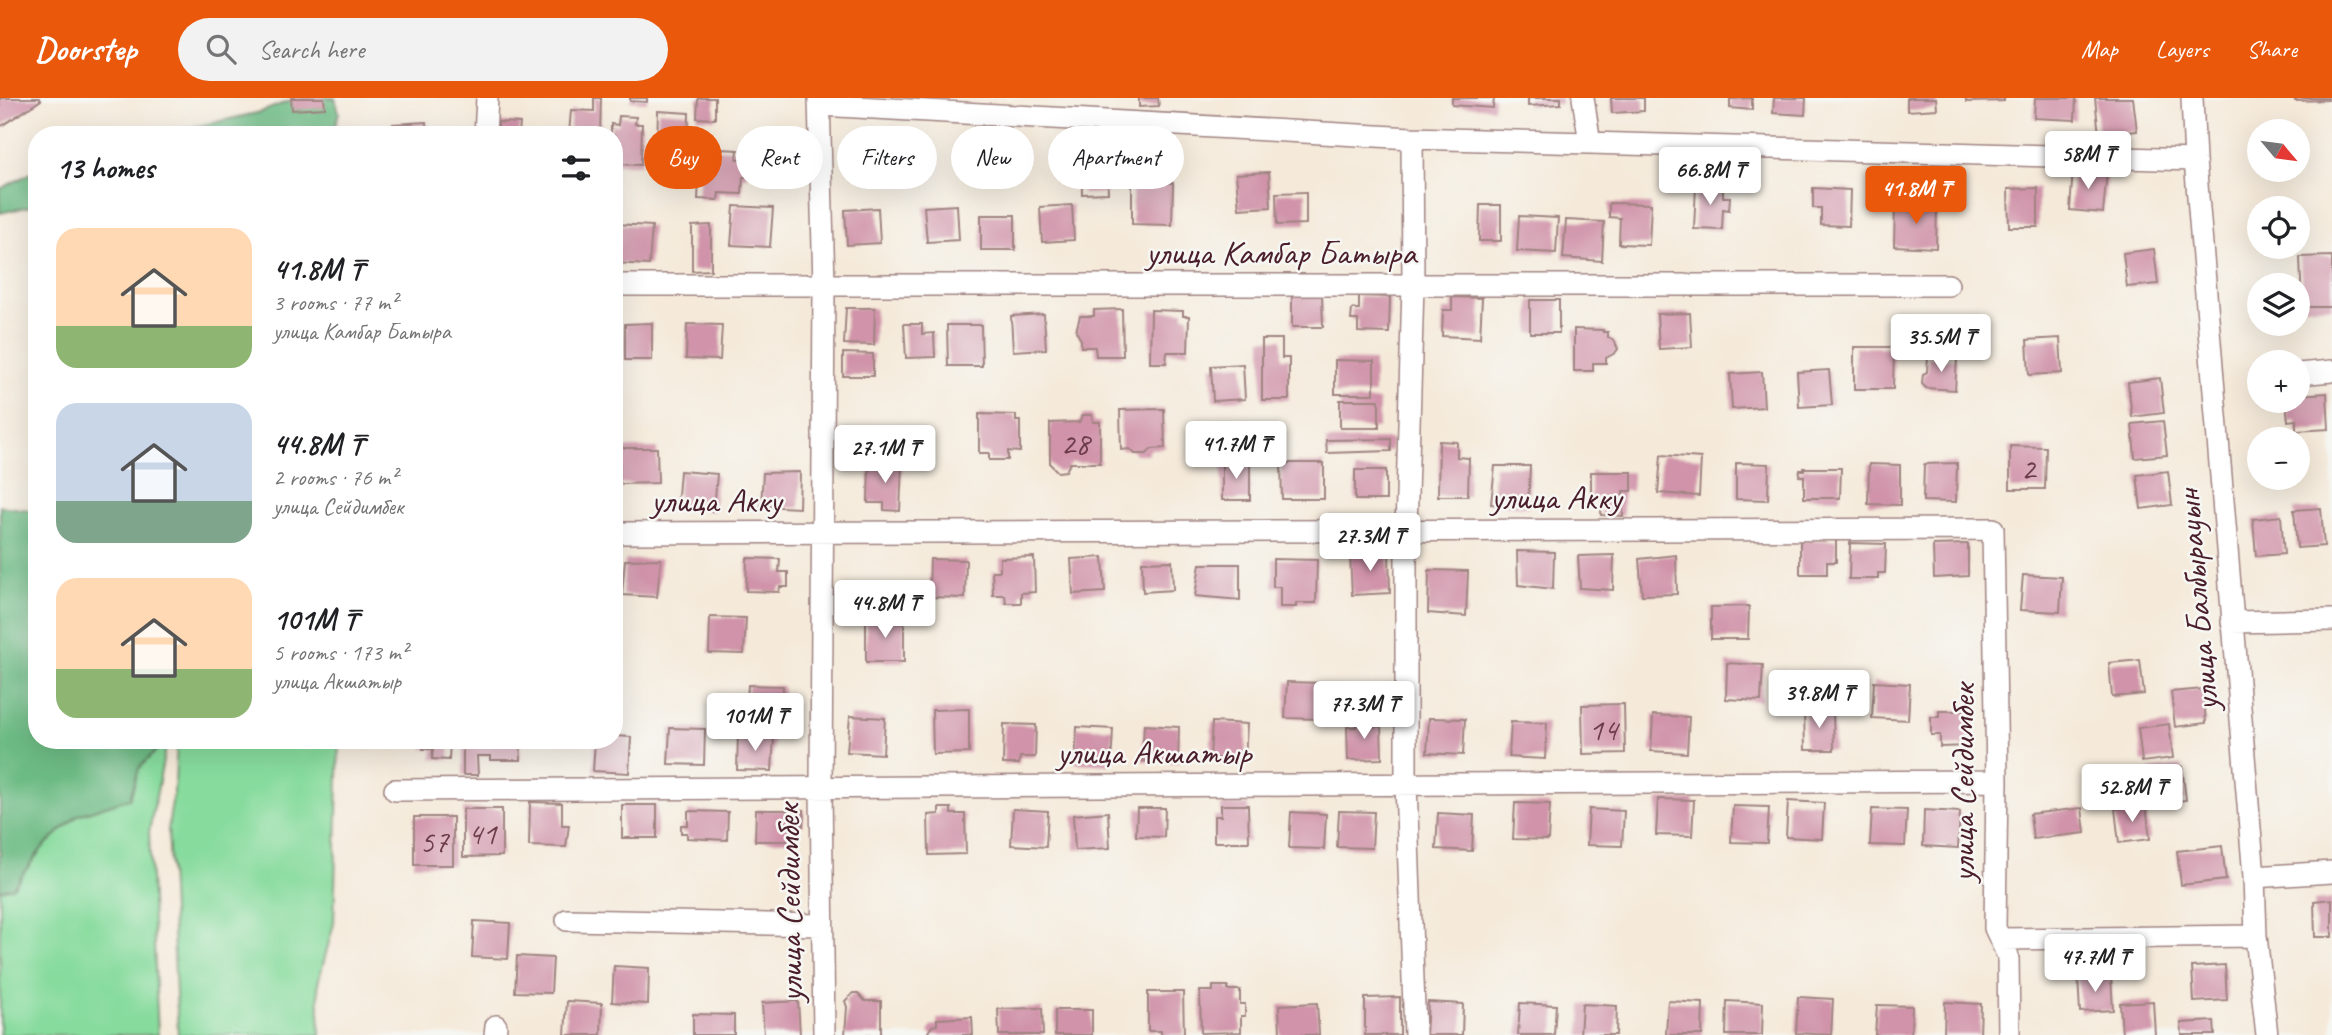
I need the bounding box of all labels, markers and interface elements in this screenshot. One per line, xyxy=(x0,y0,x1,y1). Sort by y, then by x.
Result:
search box xyxy=(178,18,668,81)
text: Doorstep xyxy=(35,28,136,70)
icon: search xyxy=(202,30,240,68)
text: Search here xyxy=(258,33,364,66)
text: Map xyxy=(2081,34,2118,64)
text: Layers xyxy=(2156,34,2209,64)
text: Share xyxy=(2247,34,2297,64)
north arrow xyxy=(2247,119,2310,182)
map controls xyxy=(2247,119,2310,490)
chip: Buy xyxy=(644,126,722,189)
chip: Rent xyxy=(736,126,823,189)
chip: Filters xyxy=(837,126,937,189)
chip: New xyxy=(951,126,1034,189)
chip: Apartment xyxy=(1048,126,1184,189)
pin: 58M ₸ xyxy=(2039,132,2137,191)
text: 58M ₸ xyxy=(2061,139,2115,168)
pin: 66.8M ₸ xyxy=(1645,148,1775,207)
text: 13 homes xyxy=(56,149,154,187)
icon: filters xyxy=(557,149,595,187)
text: 66.8M ₸ xyxy=(1675,155,1745,184)
pin: 41.8M ₸ xyxy=(1851,166,1981,226)
text: 41.8M ₸ xyxy=(1881,174,1951,203)
button: locate xyxy=(2247,196,2310,259)
street label: улица Камбар Батыра xyxy=(1144,230,1419,275)
text: 41.8M ₸ xyxy=(273,250,363,288)
icon: home xyxy=(112,256,196,340)
button: layers xyxy=(2247,273,2310,336)
text: 3 rooms · 77 m² xyxy=(273,288,397,317)
pin: 35.5M ₸ xyxy=(1876,314,2006,374)
text: улица Камбар Батыра xyxy=(273,317,451,346)
text: 35.5M ₸ xyxy=(1907,322,1975,351)
button: + xyxy=(2247,350,2310,413)
pin: 41.7M ₸ xyxy=(1171,422,1301,481)
house number: 28 xyxy=(1061,423,1092,464)
text: 44.8M ₸ xyxy=(273,425,363,463)
pin: 27.1M ₸ xyxy=(820,426,950,485)
button: − xyxy=(2247,427,2310,490)
text: 41.7M ₸ xyxy=(1201,429,1271,458)
icon: home xyxy=(112,431,196,515)
text: 27.1M ₸ xyxy=(850,433,920,462)
house number: 2 xyxy=(2021,448,2038,489)
text: 2 rooms · 76 m² xyxy=(273,463,397,492)
street label: улица Акку xyxy=(1489,475,1624,520)
street label: улица Акку xyxy=(649,478,784,523)
street label: улица Балбырауын xyxy=(2165,485,2229,715)
text: улица Сейдимбек xyxy=(273,492,403,521)
pin: 27.3M ₸ xyxy=(1305,514,1435,573)
text: 27.3M ₸ xyxy=(1335,521,1405,550)
pin: 44.8M ₸ xyxy=(820,580,950,640)
text: 44.8M ₸ xyxy=(850,588,920,617)
text: 101M ₸ xyxy=(273,600,357,638)
icon: home xyxy=(112,606,196,690)
text: 5 rooms · 173 m² xyxy=(273,638,408,667)
text: улица Акшатыр xyxy=(273,667,401,696)
pin: 39.8M ₸ xyxy=(1754,670,1884,730)
text: 39.8M ₸ xyxy=(1785,678,1853,707)
street label: улица Сейдимбек xyxy=(1940,681,1985,884)
pin: 77.3M ₸ xyxy=(1299,682,1429,741)
text: 77.3M ₸ xyxy=(1330,689,1398,718)
pin: 101M ₸ xyxy=(698,694,812,753)
text: 101M ₸ xyxy=(723,701,787,730)
house number: 14 xyxy=(1589,709,1621,750)
street label: улица Акшатыр xyxy=(1055,730,1253,775)
pin: 52.8M ₸ xyxy=(2067,764,2197,824)
text: 52.8M ₸ xyxy=(2098,772,2166,801)
street label: улица Сейдимбек xyxy=(765,800,813,1005)
house number: 41 xyxy=(468,813,498,854)
house number: 57 xyxy=(420,821,450,862)
pin: 47.7M ₸ xyxy=(2030,934,2160,994)
text: 47.7M ₸ xyxy=(2061,942,2129,971)

